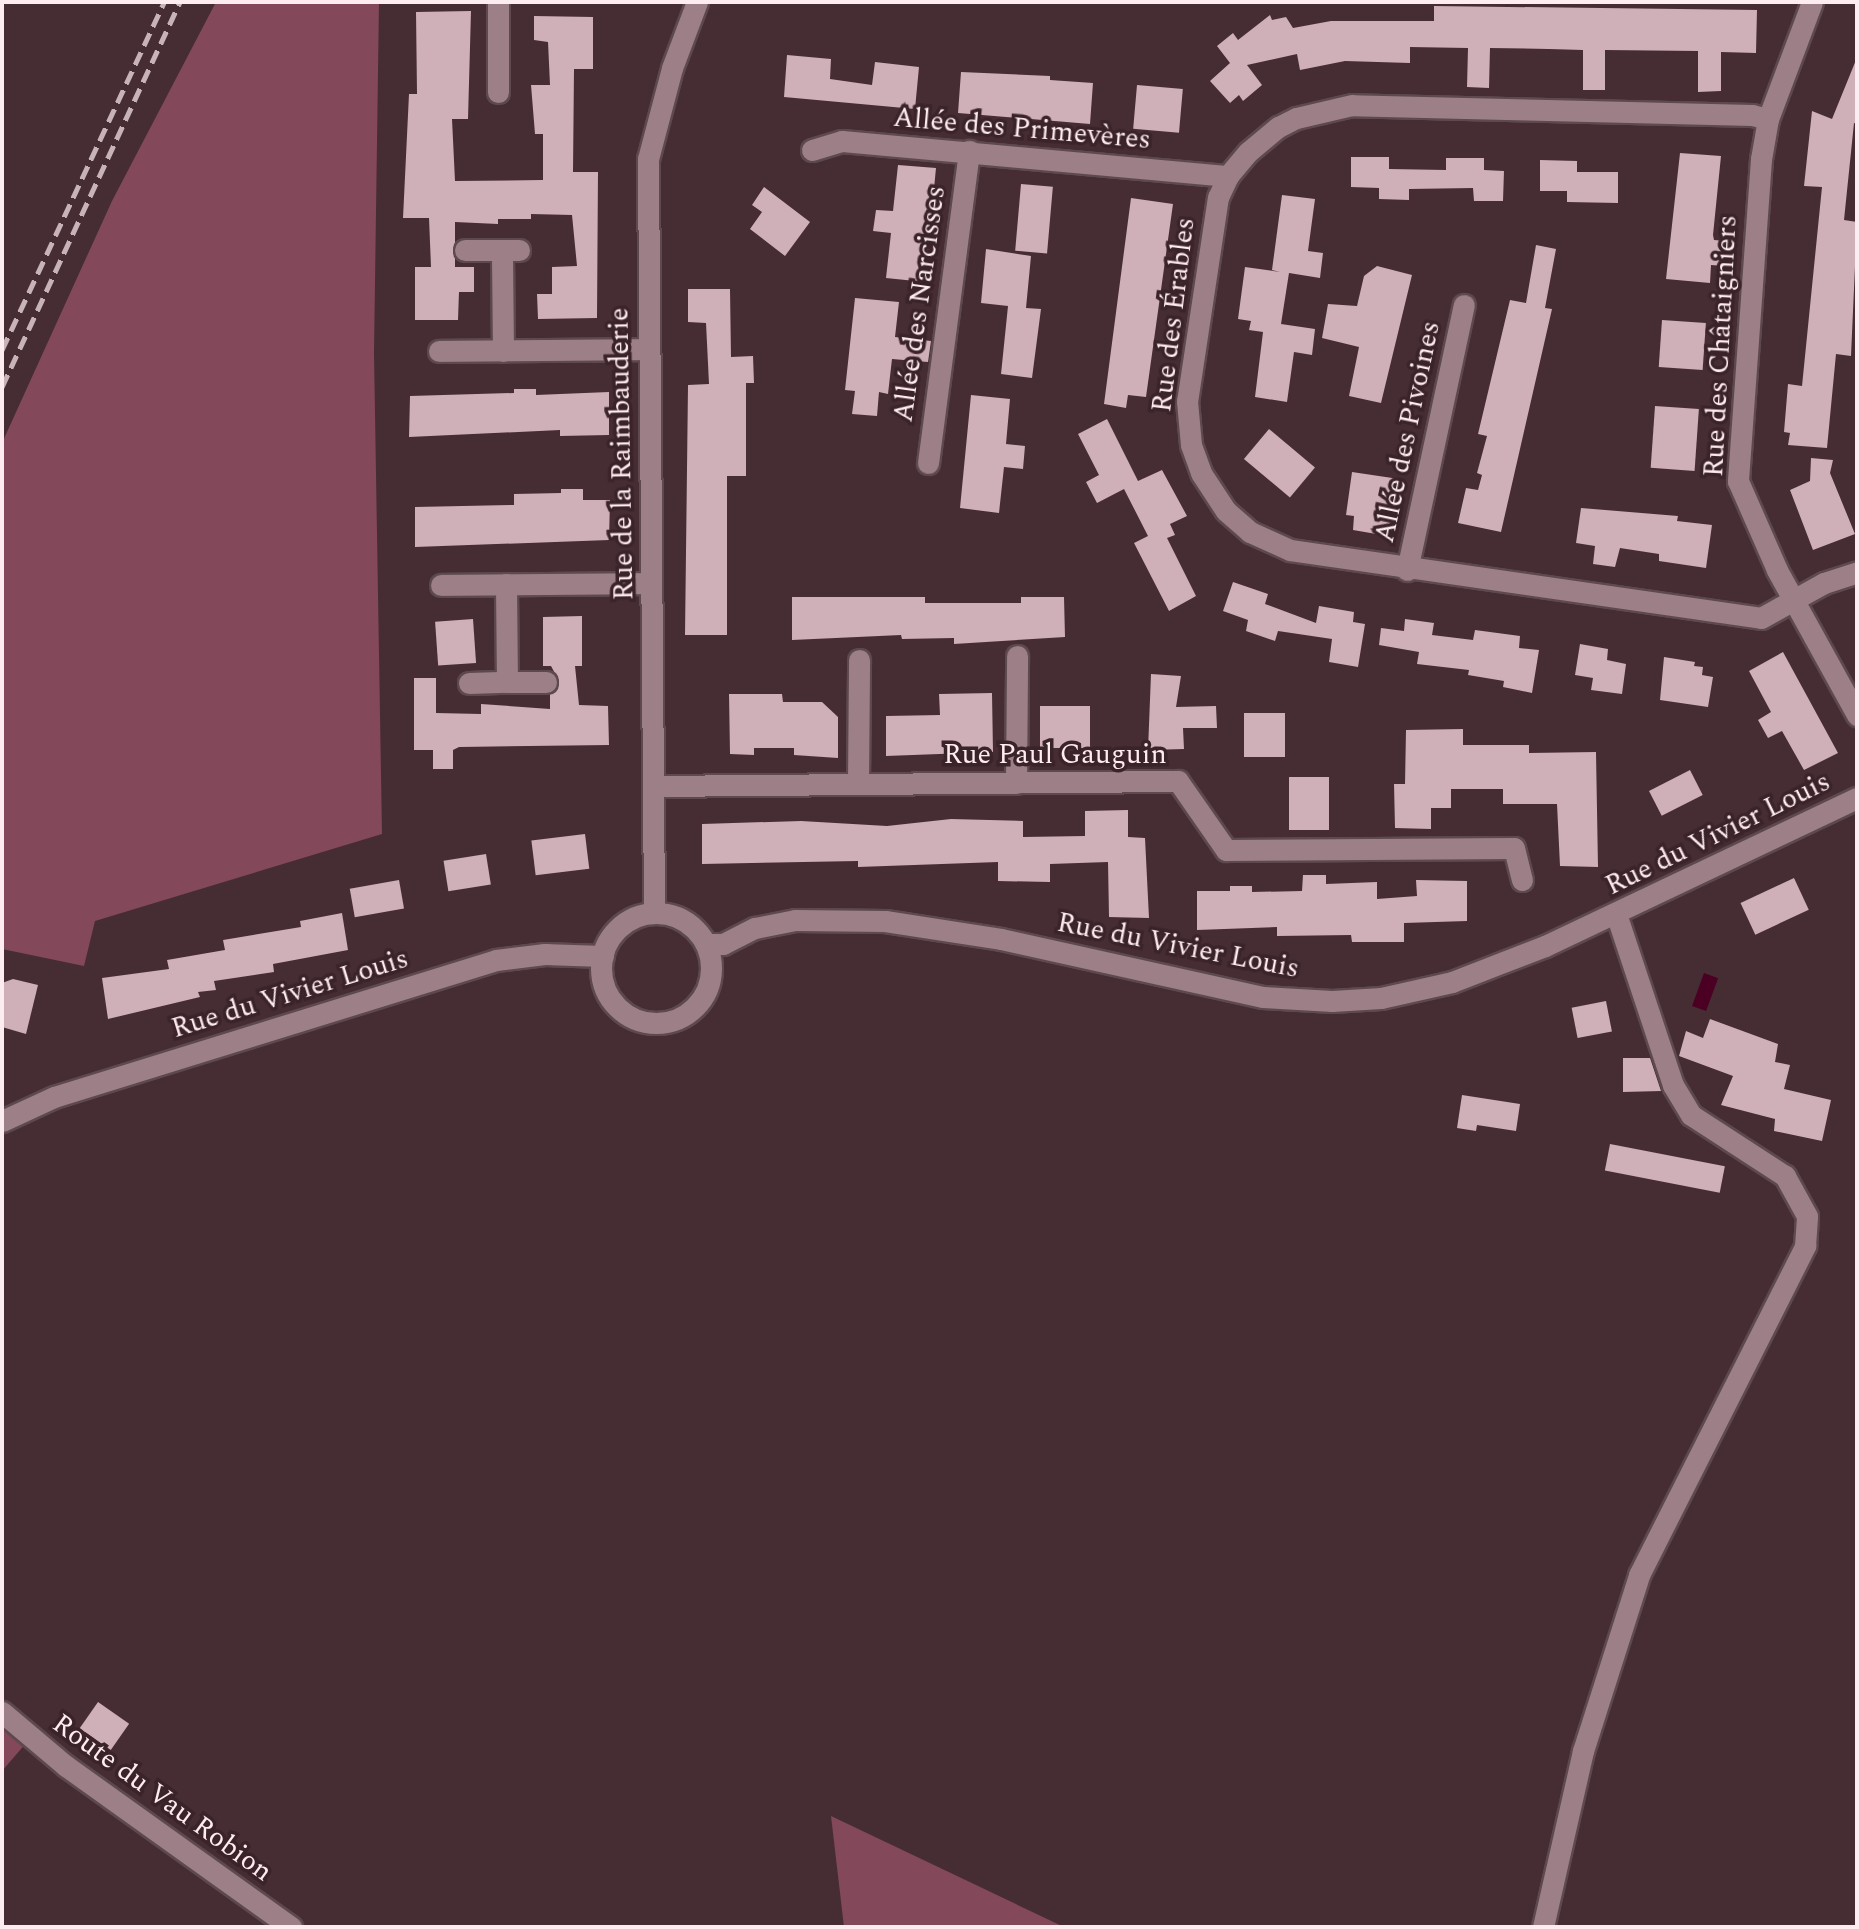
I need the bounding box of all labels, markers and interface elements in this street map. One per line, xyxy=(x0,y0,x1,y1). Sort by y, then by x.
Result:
street label: Allée des Primevères xyxy=(892,101,1152,157)
street label: Allée des Narcisses xyxy=(887,184,953,424)
street label: Rue des Châtaigniers xyxy=(1697,214,1745,478)
street label: Rue des Érables xyxy=(1145,216,1203,414)
street label: Rue de la Raimbauderie xyxy=(603,307,641,601)
street label: Allée des Pivoines xyxy=(1368,318,1448,546)
street label: Rue Paul Gauguin xyxy=(943,738,1167,772)
street label: Rue du Vivier Louis xyxy=(1600,765,1836,903)
street label: Rue du Vivier Louis xyxy=(1054,906,1302,986)
street label: Rue du Vivier Louis xyxy=(168,942,412,1046)
street label: Route du Vau Robion xyxy=(46,1707,278,1889)

